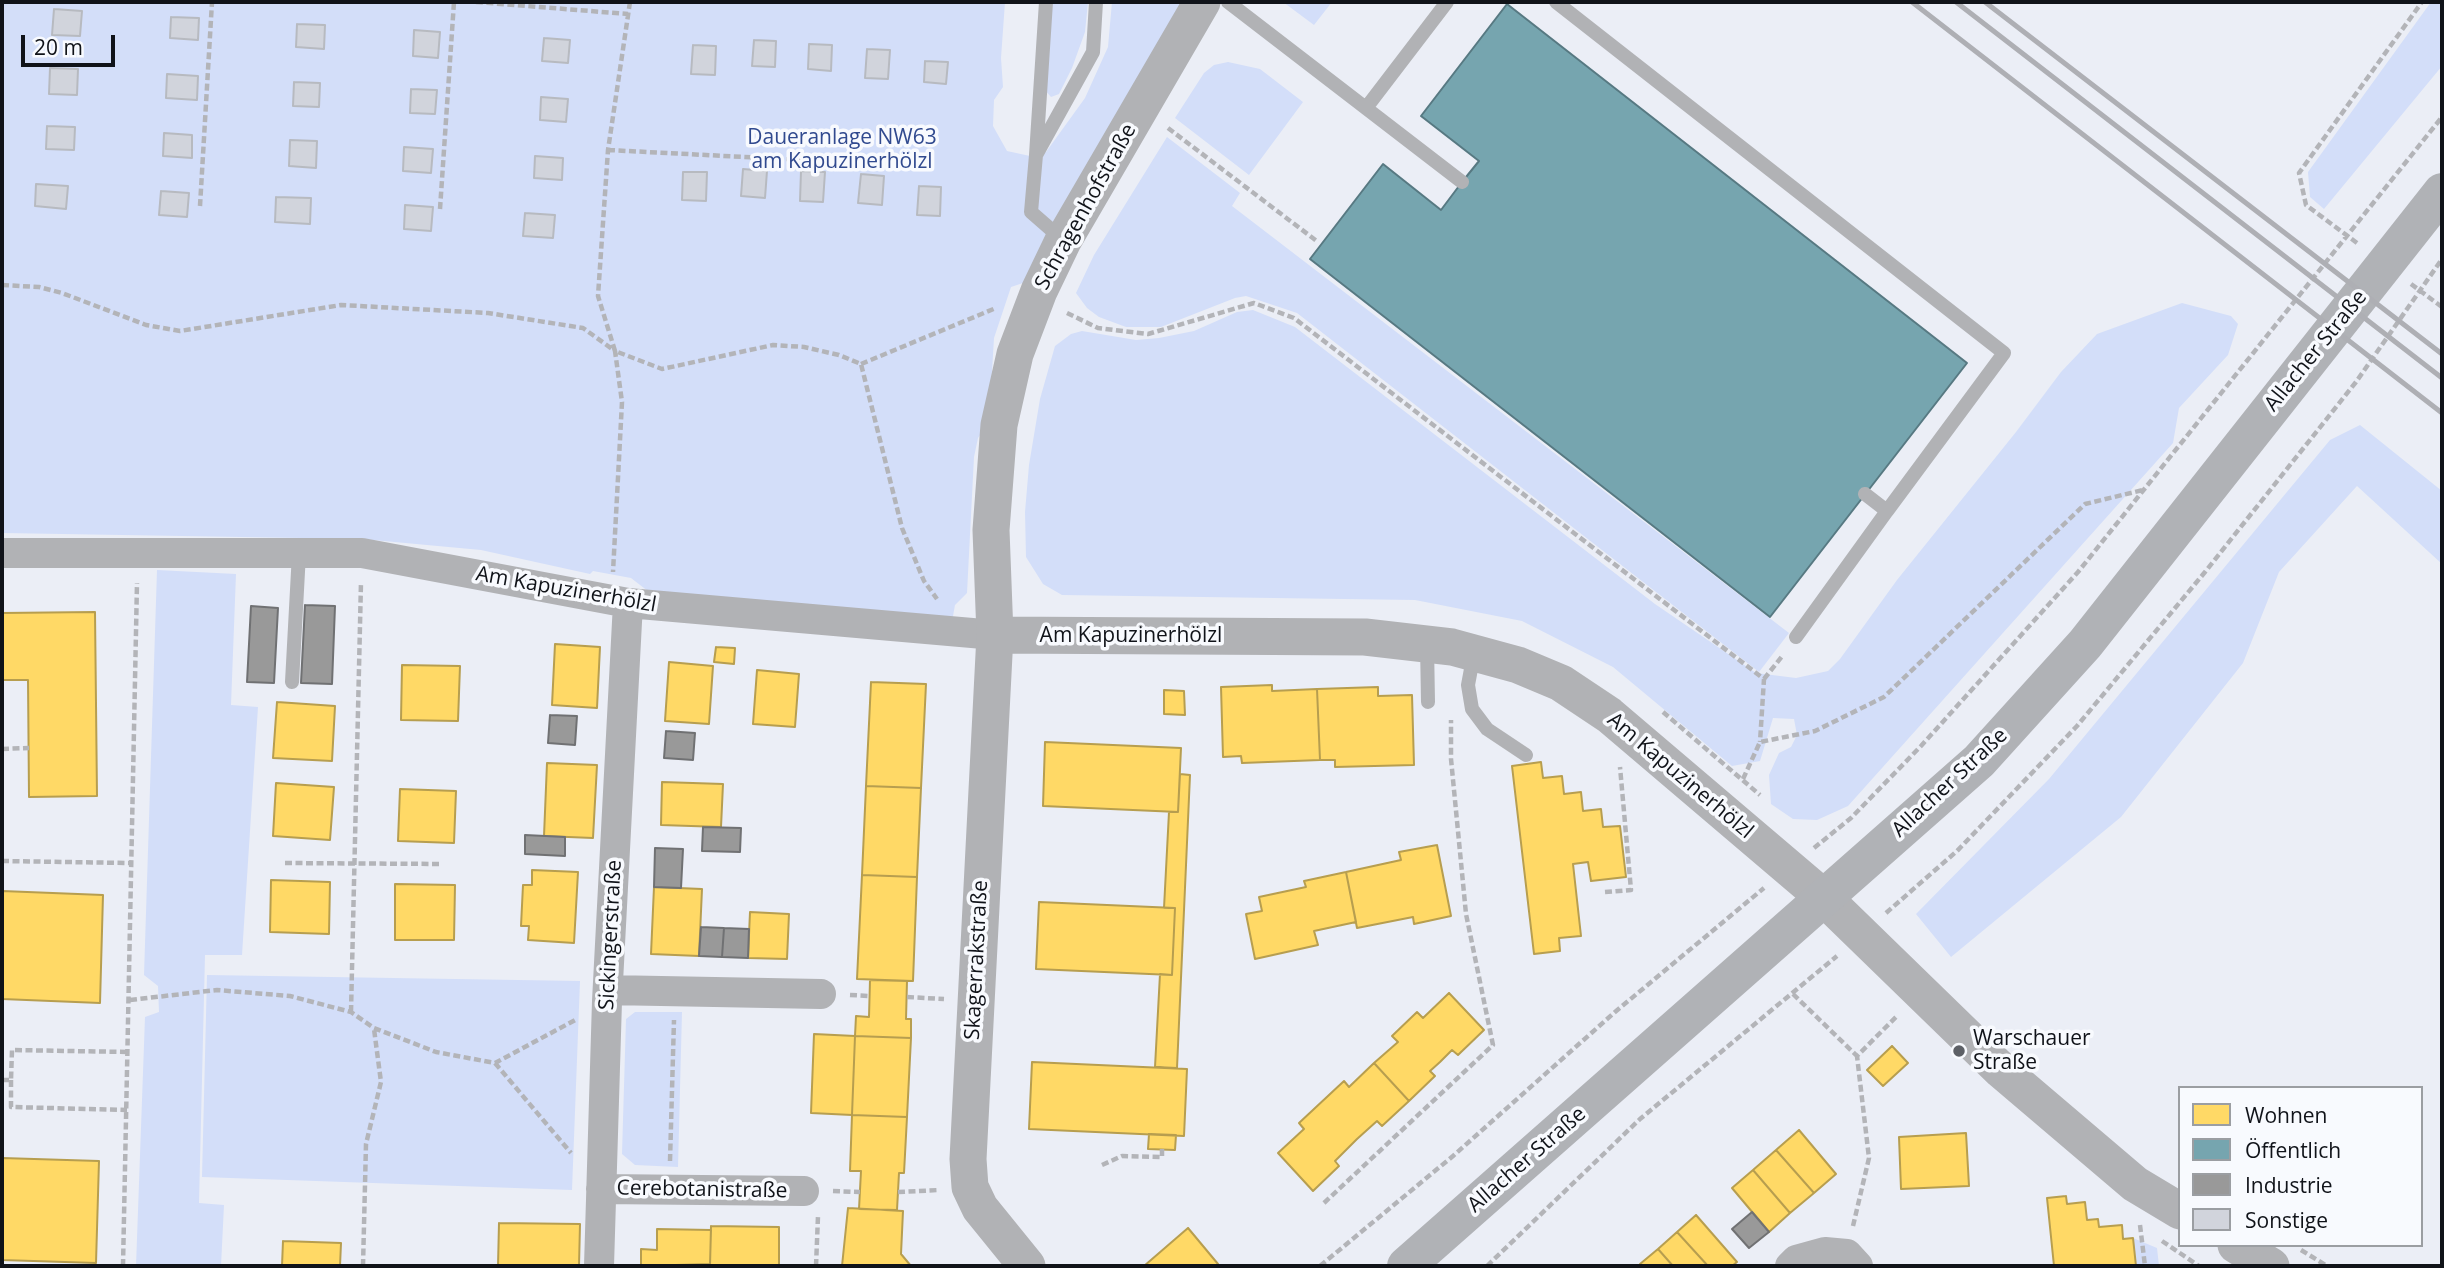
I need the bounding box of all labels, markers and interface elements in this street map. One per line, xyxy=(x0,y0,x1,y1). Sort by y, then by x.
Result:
scale bar xyxy=(24,21,119,65)
text: 20 m xyxy=(34,33,83,61)
street label: Schragenhofstraße xyxy=(1030,120,1142,294)
park label: Daueranlage NW63 am Kapuzinerhölzl xyxy=(747,125,937,175)
street label: Allacher Straße xyxy=(2260,285,2372,417)
street label: Am Kapuzinerhölzl xyxy=(474,562,658,618)
street label: Am Kapuzinerhölzl xyxy=(1040,623,1222,649)
street label: Am Kapuzinerhölzl xyxy=(1602,708,1758,844)
street label: Allacher Straße xyxy=(1887,723,2013,843)
street label: Sickingerstraße xyxy=(594,859,628,1011)
street label: Skagerrakstraße xyxy=(960,880,994,1040)
place label: Warschauer Straße xyxy=(1973,1026,2091,1076)
marker: Warschauer Straße xyxy=(1951,1043,1967,1059)
legend xyxy=(2178,1086,2423,1247)
text: Wohnen xyxy=(2245,1101,2327,1129)
street label: Allacher Straße xyxy=(1463,1102,1591,1218)
text: Öffentlich xyxy=(2245,1136,2341,1164)
text: Industrie xyxy=(2245,1171,2333,1199)
street label: Cerebotanistraße xyxy=(616,1176,788,1204)
text: Sonstige xyxy=(2245,1206,2328,1234)

